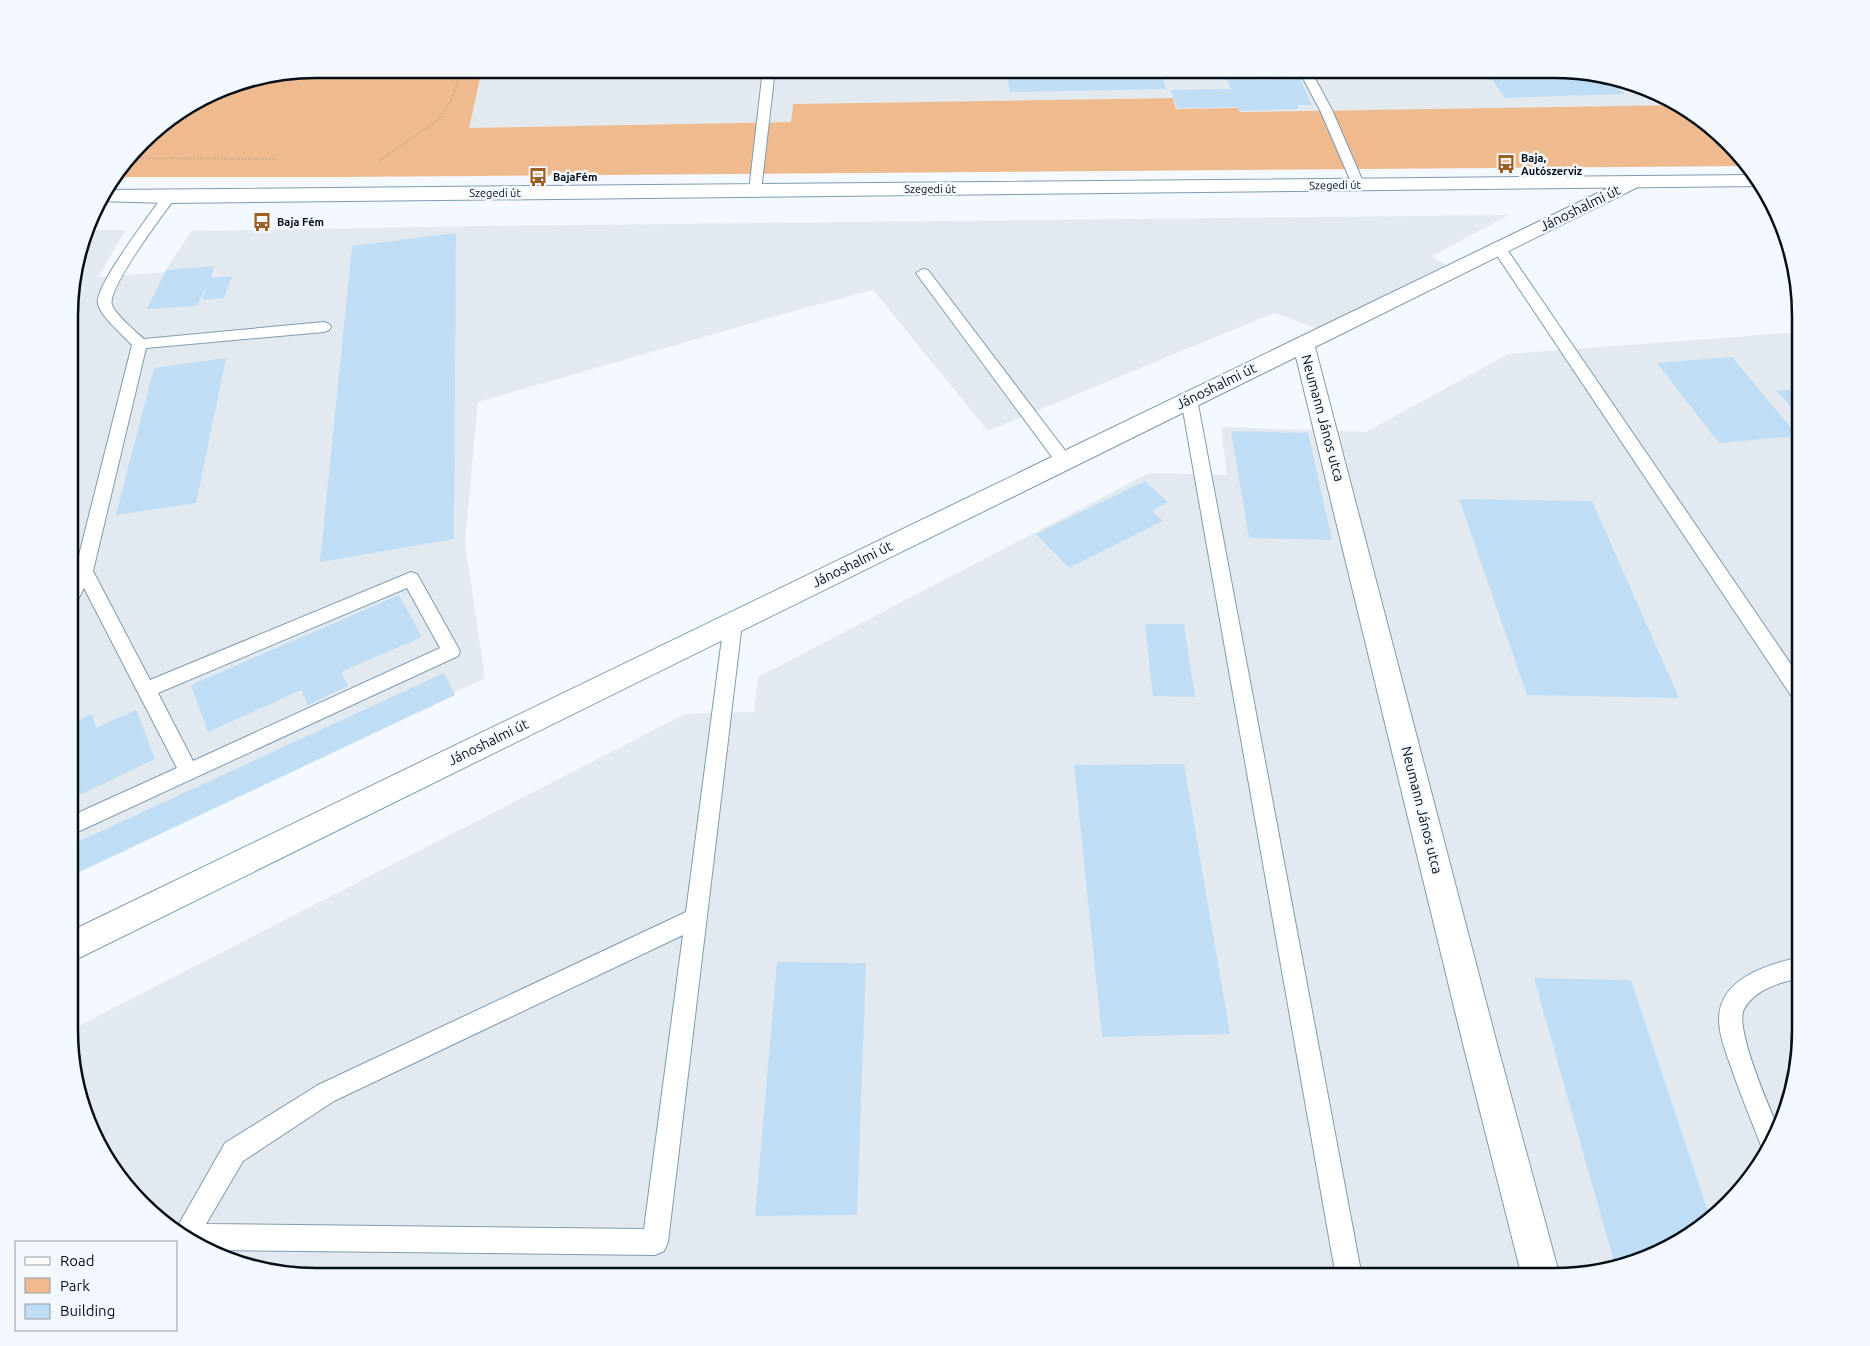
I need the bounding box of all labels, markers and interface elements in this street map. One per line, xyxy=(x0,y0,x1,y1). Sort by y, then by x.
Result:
place label: Baja, Autószerviz xyxy=(1521,152,1583,177)
bus stop icon: Baja, Autószerviz xyxy=(1495,153,1517,175)
bus stop icon: BajaFém xyxy=(527,166,549,188)
place label: BajaFém xyxy=(553,171,597,183)
street label: Szegedi út xyxy=(1309,179,1361,191)
street label: Jánoshalmi út xyxy=(1537,181,1623,234)
street label: Szegedi út xyxy=(904,183,956,195)
street label: Szegedi út xyxy=(469,187,521,199)
bus stop icon: Baja Fém xyxy=(251,211,273,233)
place label: Baja Fém xyxy=(277,216,324,228)
street label: Neumann János utca xyxy=(1298,353,1348,483)
street label: Jánoshalmi út xyxy=(1173,359,1259,412)
street label: Jánoshalmi út xyxy=(809,537,895,590)
street label: Jánoshalmi út xyxy=(445,715,531,768)
street label: Neumann János utca xyxy=(1398,745,1446,875)
legend xyxy=(15,1241,178,1331)
text: Road xyxy=(60,1252,95,1269)
text: Park xyxy=(60,1277,90,1294)
text: Building xyxy=(60,1302,115,1319)

